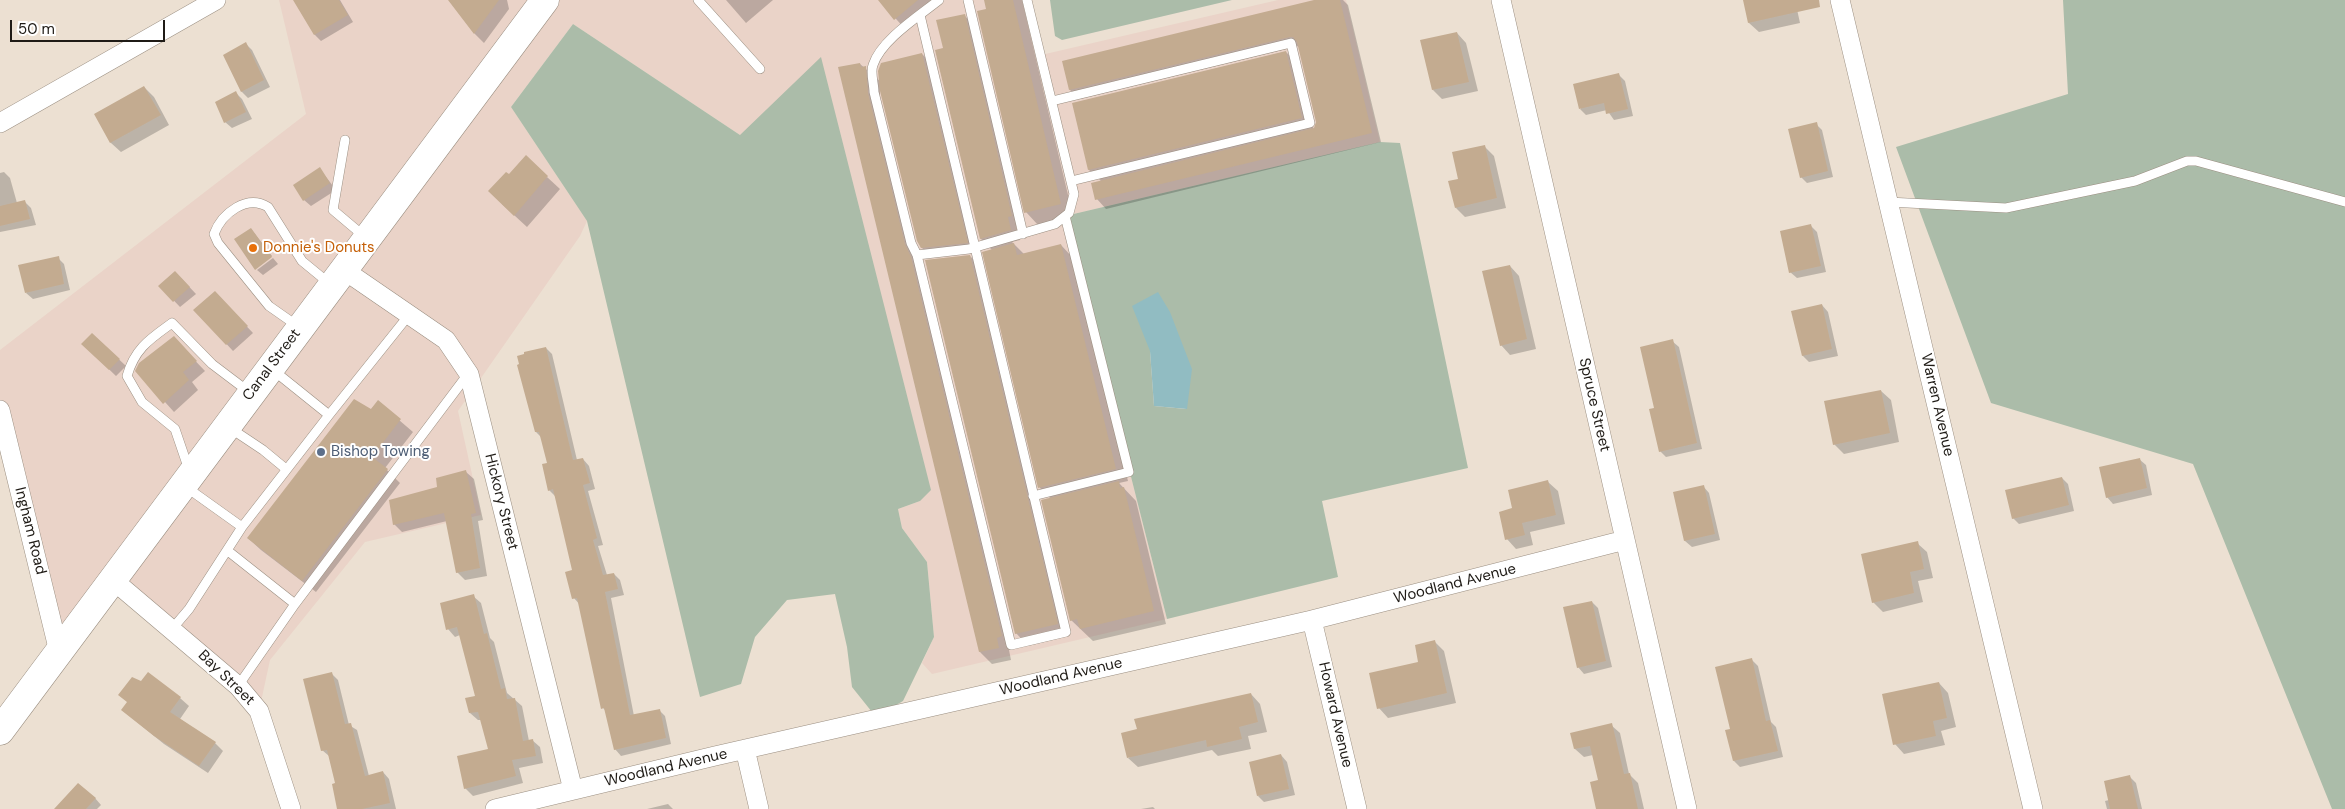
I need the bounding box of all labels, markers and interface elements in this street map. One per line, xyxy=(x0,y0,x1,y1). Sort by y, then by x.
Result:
scale bar xyxy=(12,10,168,42)
text: 50 m xyxy=(18,19,55,39)
place label: Donnie's Donuts xyxy=(263,239,375,257)
marker: Donnie's Donuts xyxy=(247,242,259,254)
street label: Canal Street xyxy=(239,325,305,405)
street label: Warren Avenue xyxy=(1916,352,1958,458)
street label: Spruce Street xyxy=(1574,356,1614,454)
place label: Bishop Towing xyxy=(331,443,430,461)
marker: Bishop Towing xyxy=(315,446,327,458)
street label: Hickory Street xyxy=(480,452,522,552)
street label: Ingham Road xyxy=(10,485,50,577)
street label: Woodland Avenue xyxy=(1392,560,1518,608)
street label: Bay Street xyxy=(194,647,258,709)
street label: Woodland Avenue xyxy=(998,654,1124,700)
street label: Howard Avenue xyxy=(1314,660,1356,770)
street label: Woodland Avenue xyxy=(603,745,729,791)

